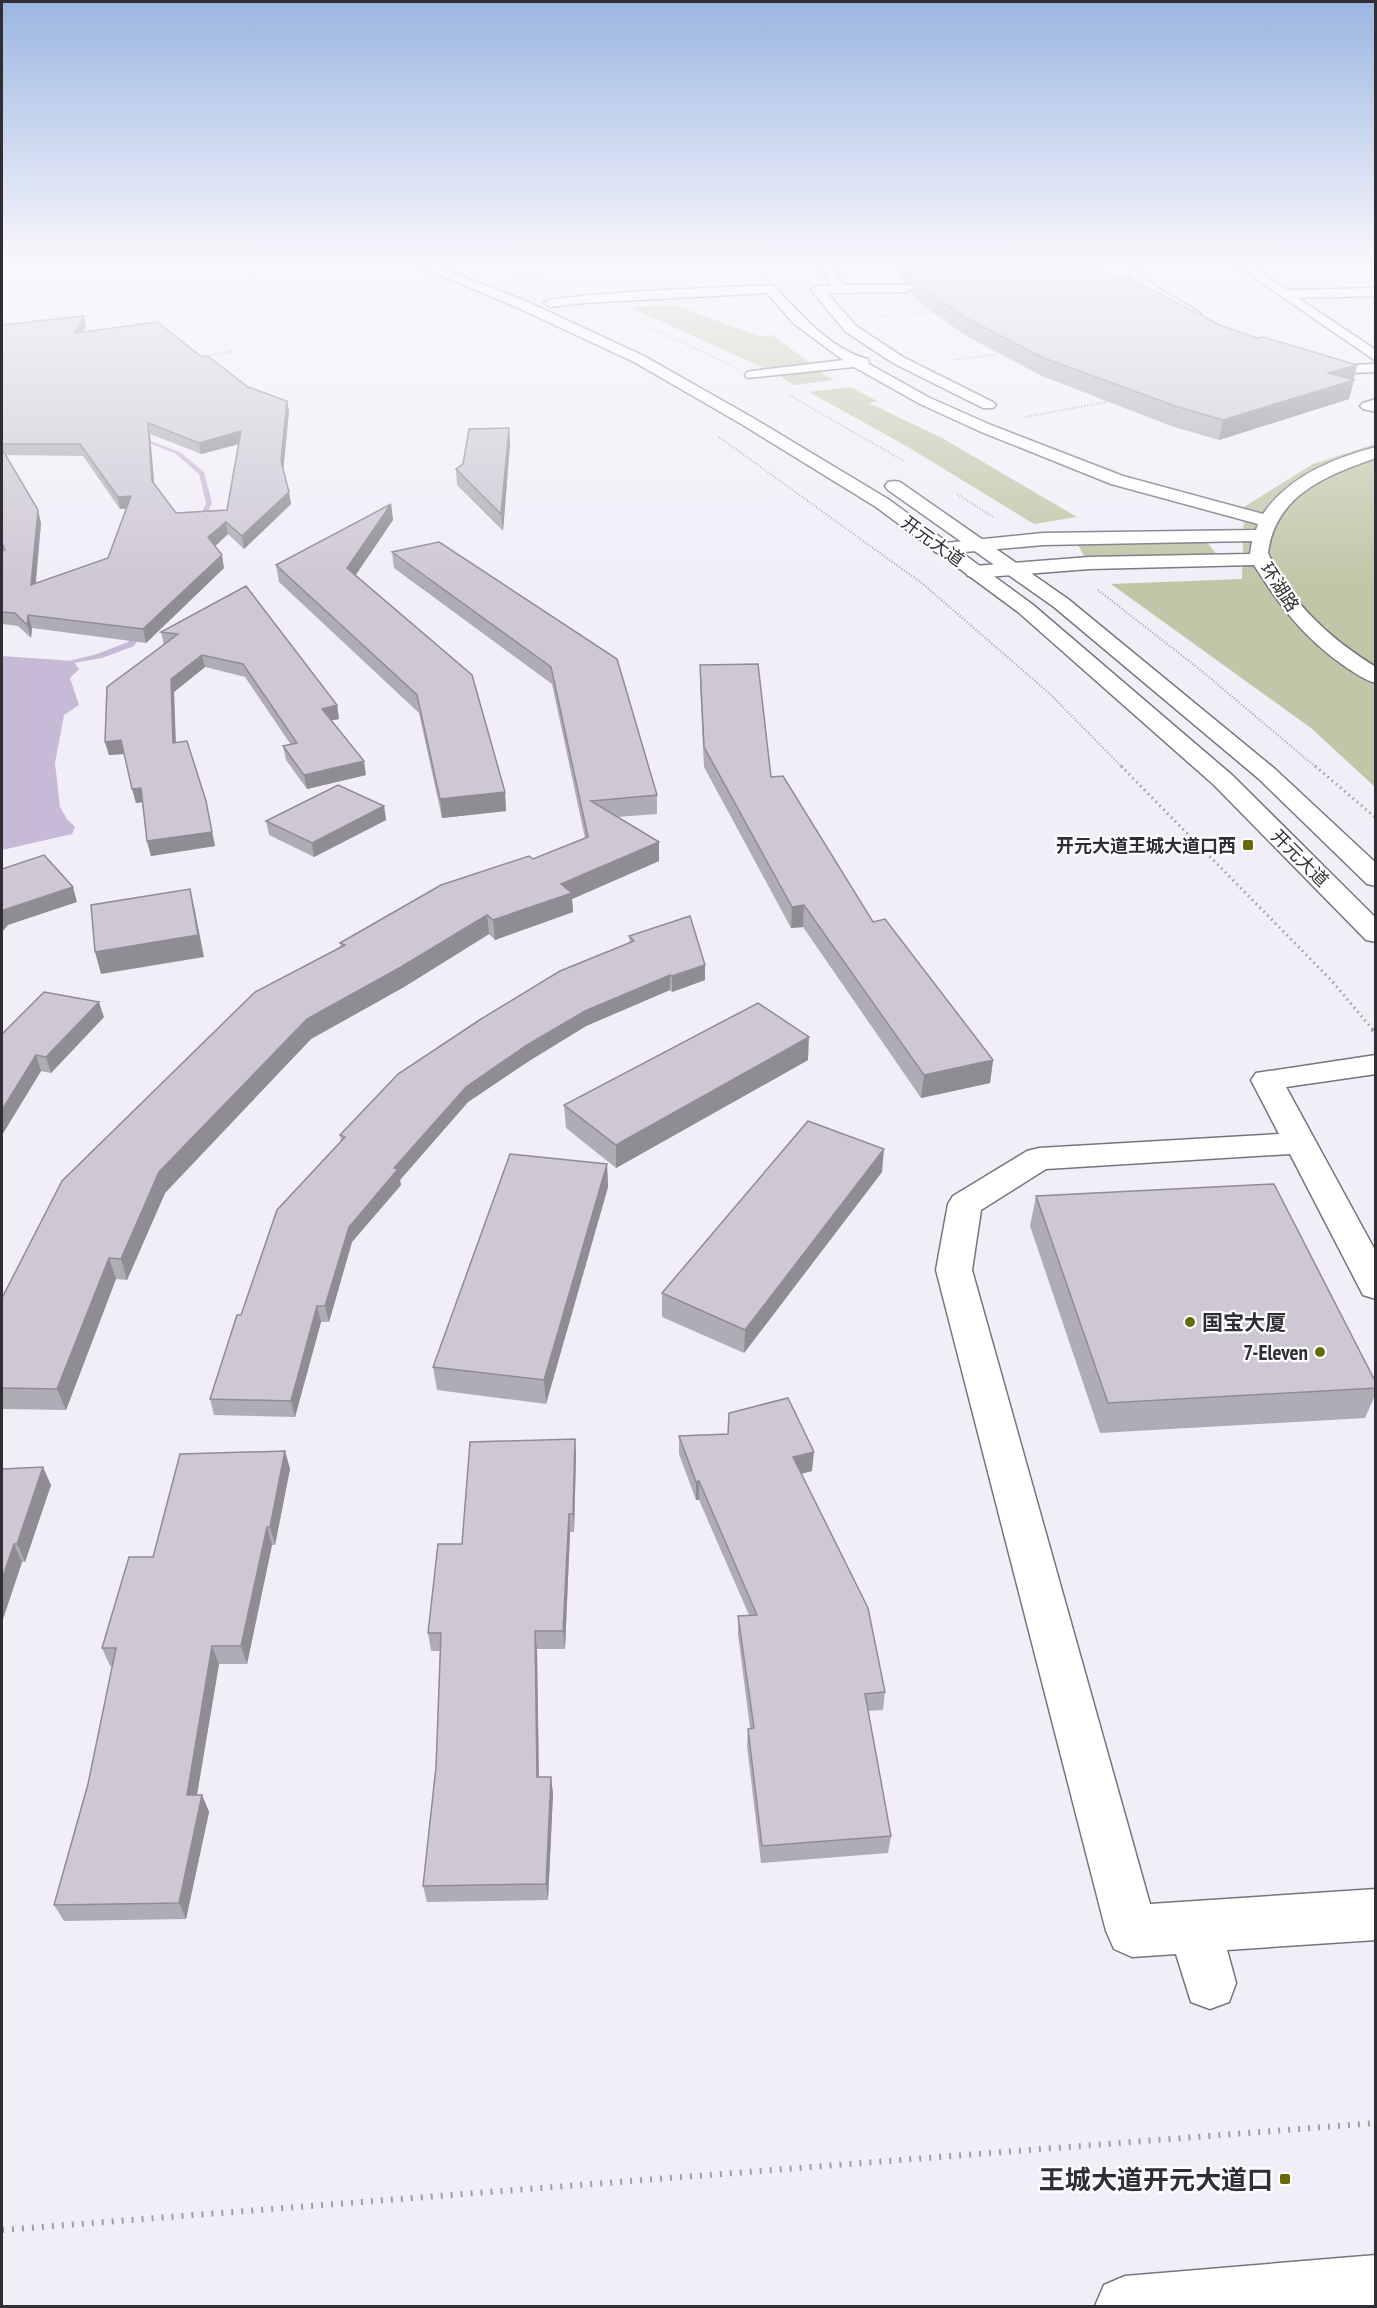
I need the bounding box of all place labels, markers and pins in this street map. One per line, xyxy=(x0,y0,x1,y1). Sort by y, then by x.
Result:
place label: 开元大道王城大道口西 xyxy=(1056,834,1236,857)
marker: 开元大道王城大道口西 xyxy=(1241,838,1255,852)
place label: 国宝大厦 xyxy=(1202,1309,1286,1336)
marker: 国宝大厦 xyxy=(1183,1315,1197,1329)
place label: 7-Eleven xyxy=(1243,1339,1308,1366)
marker: 7-Eleven xyxy=(1313,1345,1327,1359)
place label: 王城大道开元大道口 xyxy=(1039,2163,1273,2196)
marker: 王城大道开元大道口 xyxy=(1278,2172,1292,2186)

